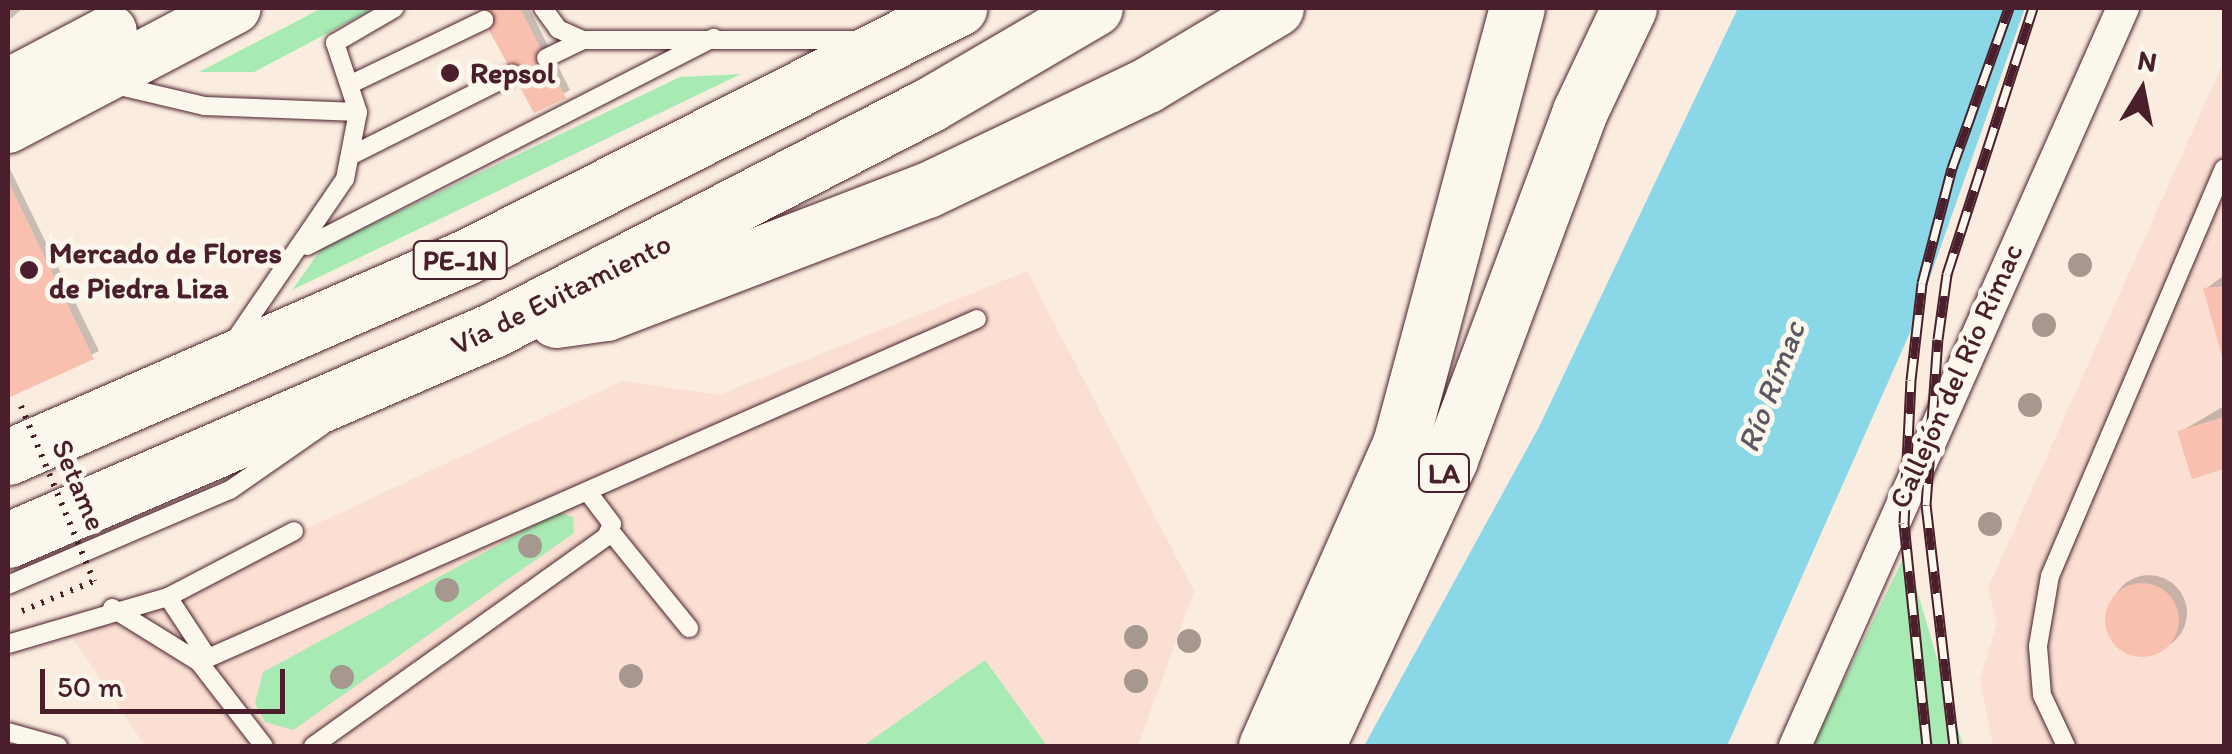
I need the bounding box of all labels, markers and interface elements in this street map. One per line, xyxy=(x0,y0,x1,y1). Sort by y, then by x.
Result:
north arrow xyxy=(2092,40,2192,140)
text: N xyxy=(2135,42,2159,79)
place label: Repsol xyxy=(470,55,555,91)
marker: Repsol xyxy=(439,62,461,84)
street label: Vía de Evitamiento xyxy=(445,225,677,363)
place label: Mercado de Flores de Piedra Liza xyxy=(49,235,281,306)
road number: PE-1N xyxy=(412,237,508,283)
street label: Callejón del Río Rímac xyxy=(1881,238,2031,514)
marker: Mercado de Flores de Piedra Liza xyxy=(18,259,40,281)
water label: Río Rímac xyxy=(1729,316,1813,458)
street label: Setame xyxy=(44,434,114,536)
road number: LA xyxy=(1416,450,1472,496)
scale bar xyxy=(45,649,290,711)
text: 50 m xyxy=(57,668,123,705)

